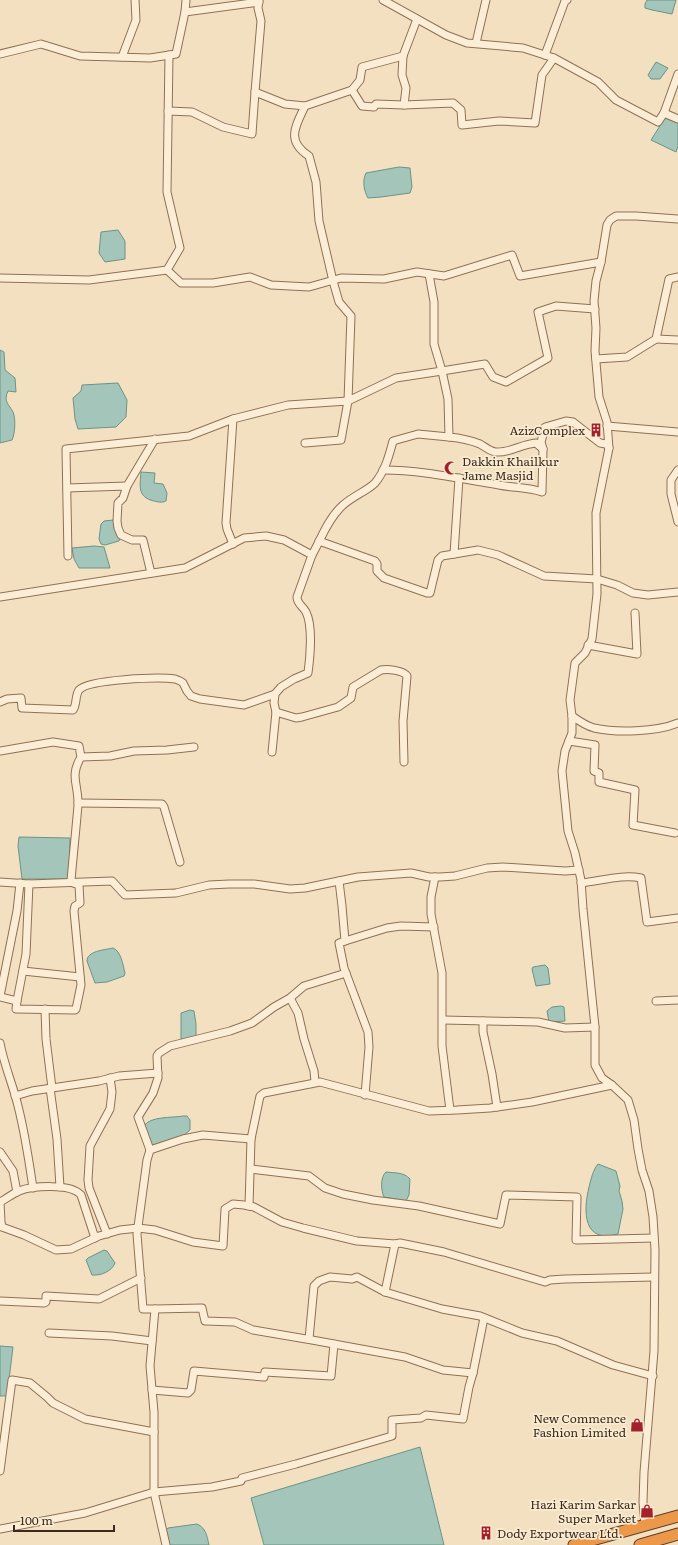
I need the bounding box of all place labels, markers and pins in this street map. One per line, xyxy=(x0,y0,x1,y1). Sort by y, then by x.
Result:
place label: AzizComplex xyxy=(510,421,585,439)
building icon: AzizComplex xyxy=(588,422,604,438)
place label: Dakkin Khailkur Jame Masjid xyxy=(462,452,559,484)
mosque icon: Dakkin Khailkur Jame Masjid xyxy=(443,460,459,476)
place label: New Commence Fashion Limited xyxy=(533,1409,627,1441)
shop icon: New Commence Fashion Limited xyxy=(629,1417,645,1433)
place label: Hazi Karim Sarkar Super Market xyxy=(530,1495,636,1527)
shop icon: Hazi Karim Sarkar Super Market xyxy=(639,1503,655,1519)
place label: Dody Exportwear Ltd. xyxy=(497,1524,623,1542)
building icon: Dody Exportwear Ltd. xyxy=(478,1525,494,1541)

